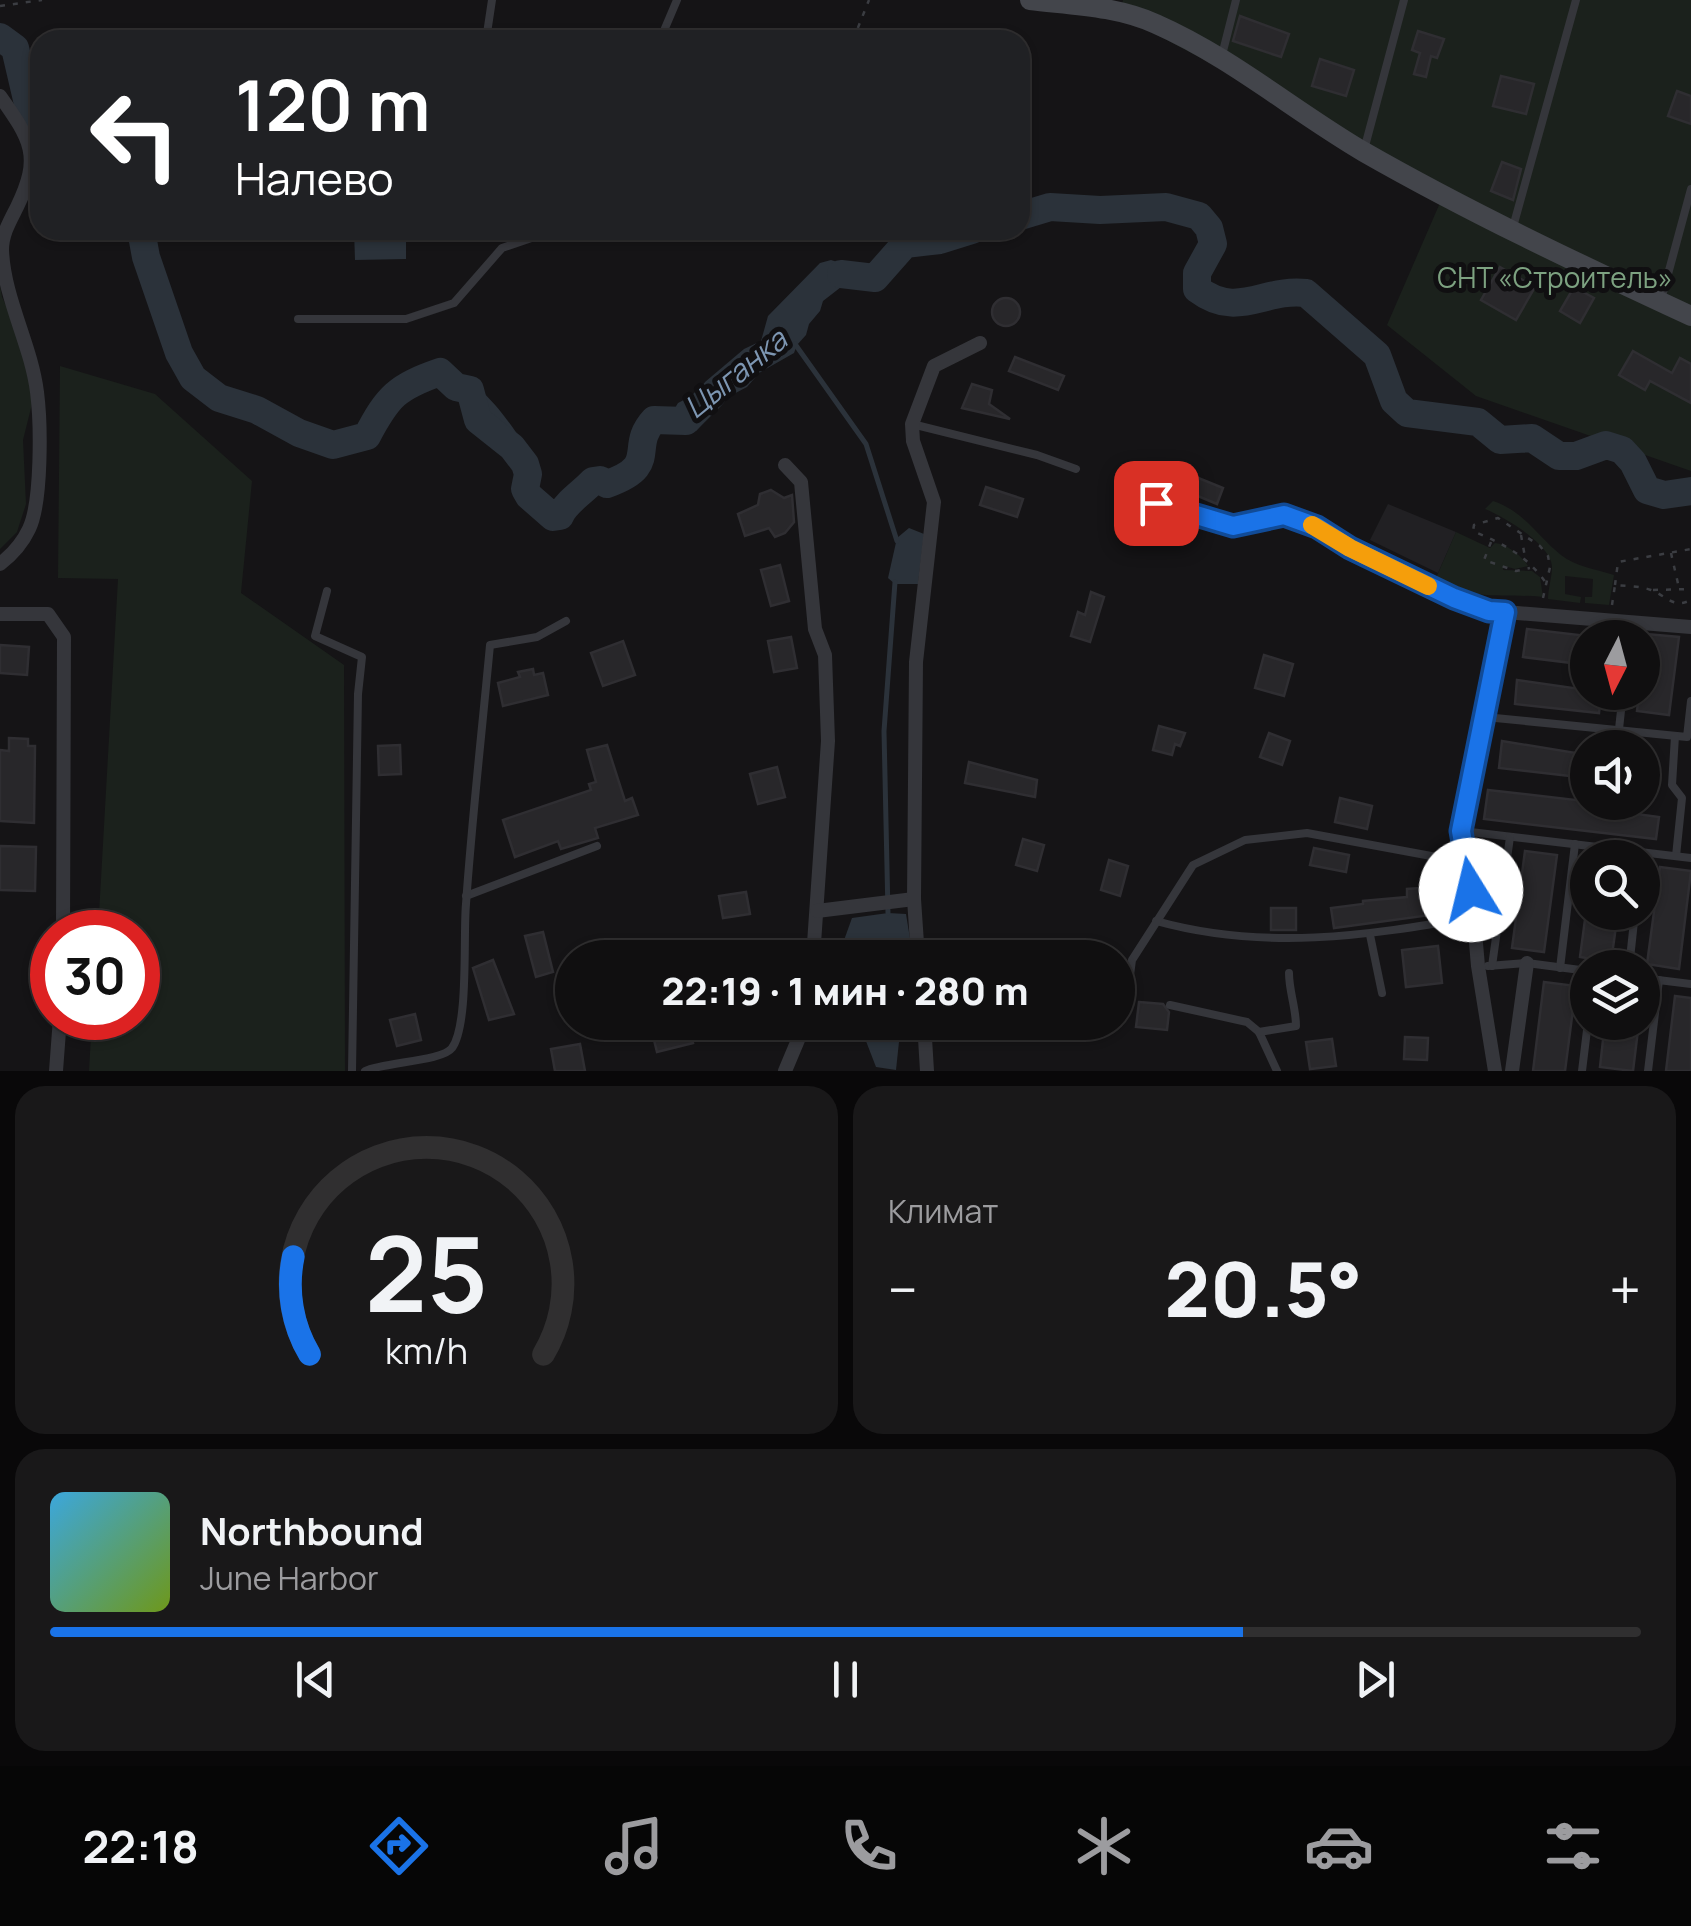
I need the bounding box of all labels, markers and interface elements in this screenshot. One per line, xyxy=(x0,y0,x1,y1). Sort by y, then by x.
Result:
text: 120 m xyxy=(235,56,430,152)
icon: left xyxy=(70,70,200,200)
text: Налево xyxy=(235,147,394,209)
park label: СНТ «Строитель» xyxy=(1437,258,1673,296)
water label: Цыганка xyxy=(675,318,796,427)
pin xyxy=(1114,461,1199,546)
icon: arrive xyxy=(1129,476,1184,531)
north arrow xyxy=(1570,620,1660,710)
map controls xyxy=(1570,620,1660,1040)
button: sound xyxy=(1570,730,1660,820)
position arrow xyxy=(1419,838,1523,942)
button: search xyxy=(1570,840,1660,930)
speed limit sign: 30 xyxy=(30,910,160,1040)
button: layers xyxy=(1570,950,1660,1040)
text: 22:19 · 1 мин · 280 m xyxy=(661,964,1029,1016)
text: Климат xyxy=(888,1189,998,1233)
text: 25 xyxy=(365,1201,488,1343)
text: 20.5° xyxy=(1165,1237,1362,1340)
text: − xyxy=(888,1251,918,1327)
text: + xyxy=(1609,1251,1641,1327)
text: km/h xyxy=(385,1326,468,1375)
text: Northbound xyxy=(200,1504,424,1556)
text: June Harbor xyxy=(200,1556,378,1600)
icon: previous xyxy=(288,1652,343,1707)
icon: pause xyxy=(818,1652,873,1707)
icon: next xyxy=(1348,1652,1403,1707)
icon: directions xyxy=(364,1811,434,1881)
icon: music xyxy=(599,1811,669,1881)
icon: phone xyxy=(834,1811,904,1881)
icon: climate xyxy=(1069,1811,1139,1881)
icon: car xyxy=(1304,1811,1374,1881)
icon: filters xyxy=(1538,1811,1608,1881)
text: 22:18 xyxy=(82,1815,199,1877)

